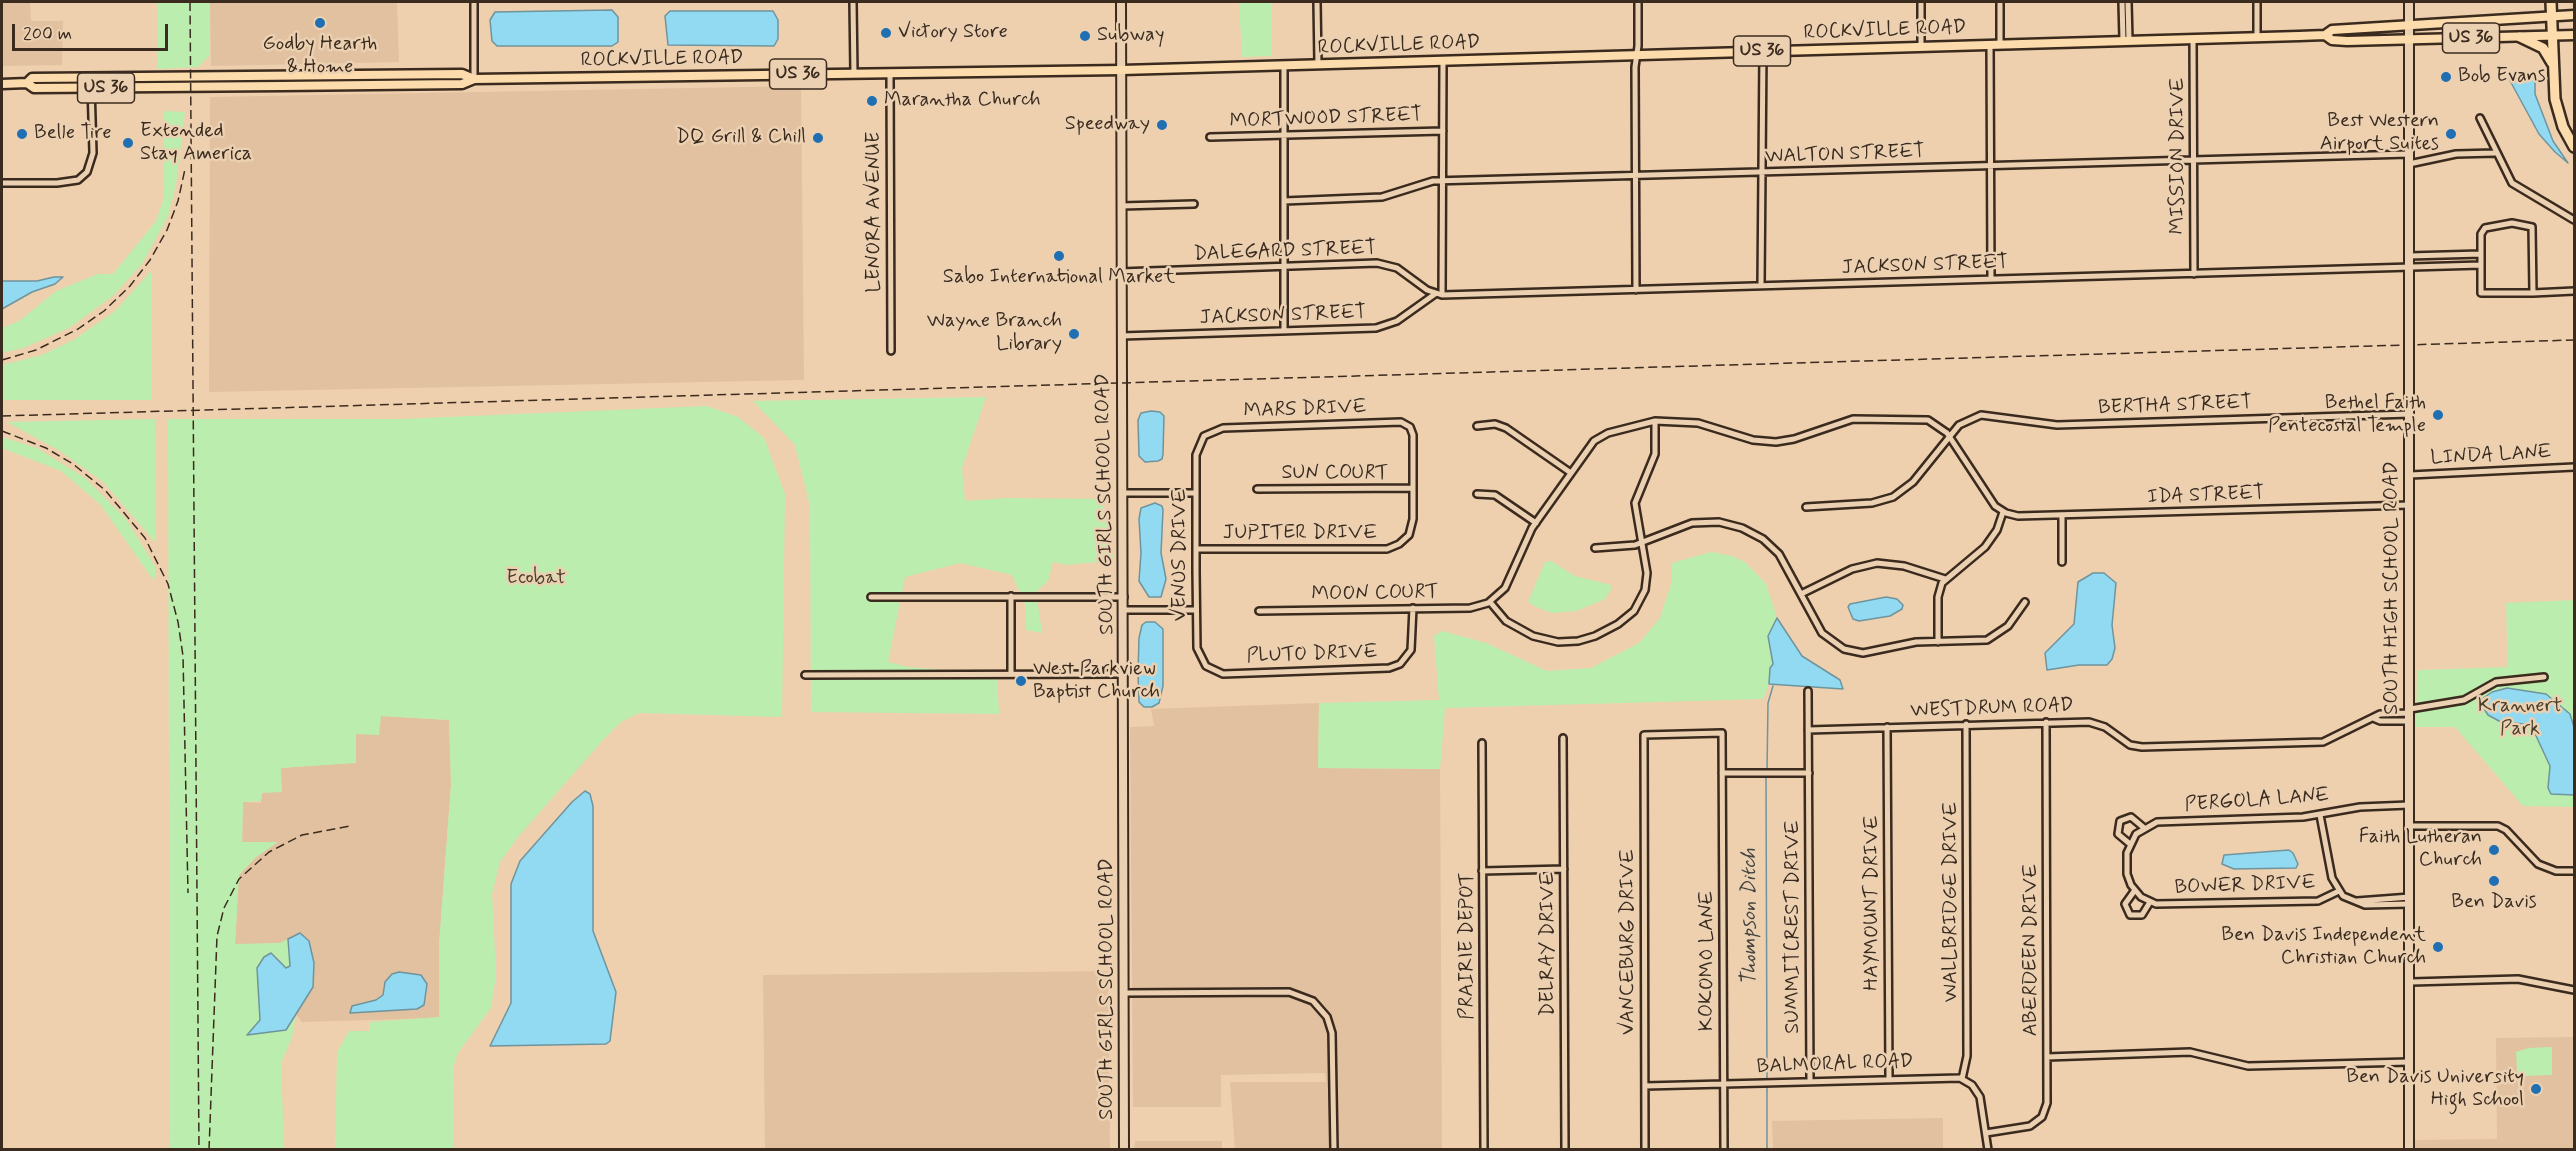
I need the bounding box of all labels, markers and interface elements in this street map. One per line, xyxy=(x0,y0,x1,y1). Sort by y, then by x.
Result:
scale bar xyxy=(15,12,171,50)
marker: Godby Hearth & Home xyxy=(313,16,327,30)
street label: ROCKVILLE ROAD xyxy=(1803,16,1967,46)
place label: Victory Store xyxy=(898,21,1008,45)
text: 200 m xyxy=(23,22,72,46)
road number: US 36 xyxy=(2442,23,2500,53)
place label: Subway xyxy=(1097,24,1164,48)
marker: Victory Store xyxy=(879,26,893,40)
marker: Subway xyxy=(1078,29,1092,43)
street label: ROCKVILLE ROAD xyxy=(1317,31,1481,61)
place label: Godby Hearth & Home xyxy=(263,33,377,80)
road number: US 36 xyxy=(1734,36,1790,66)
street label: ROCKVILLE ROAD xyxy=(580,47,744,73)
road number: US 36 xyxy=(770,59,826,89)
place label: Bob Evans xyxy=(2458,65,2546,89)
marker: Bob Evans xyxy=(2439,70,2453,84)
road number: US 36 xyxy=(78,73,134,103)
street label: MISSION DRIVE xyxy=(2167,78,2191,234)
place label: Marantha Church xyxy=(884,89,1041,113)
marker: Marantha Church xyxy=(865,94,879,108)
street label: MORTWOOD STREET xyxy=(1229,104,1423,134)
place label: Best Western Airport Suites xyxy=(2320,110,2439,157)
place label: Speedway xyxy=(1065,113,1150,137)
marker: Speedway xyxy=(1155,118,1169,132)
place label: Extended Stay America xyxy=(140,120,252,167)
place label: Belle Tire xyxy=(34,122,111,146)
place label: DQ Grill & Chill xyxy=(676,126,806,150)
marker: Belle Tire xyxy=(15,127,29,141)
marker: Best Western Airport Suites xyxy=(2444,127,2458,141)
marker: DQ Grill & Chill xyxy=(811,131,825,145)
street label: LENORA AVENUE xyxy=(863,132,887,292)
marker: Extended Stay America xyxy=(121,136,135,150)
street label: WALTON STREET xyxy=(1765,140,1925,170)
street label: DALEGARD STREET xyxy=(1193,237,1377,267)
marker: Sabo International Market xyxy=(1052,249,1066,263)
street label: JACKSON STREET xyxy=(1841,251,2009,281)
place label: Sabo International Market xyxy=(943,266,1175,290)
street label: JACKSON STREET xyxy=(1199,301,1367,331)
place label: Wayne Branch Library xyxy=(927,310,1062,357)
marker: Wayne Branch Library xyxy=(1067,327,1081,341)
street label: SOUTH GIRLS SCHOOL ROAD xyxy=(1092,373,1120,635)
street label: BERTHA STREET xyxy=(2098,391,2252,421)
place label: Bethel Faith Pentecostal Temple xyxy=(2268,392,2426,439)
street label: MARS DRIVE xyxy=(1243,396,1367,424)
marker: Bethel Faith Pentecostal Temple xyxy=(2431,408,2445,422)
street label: LINDA LANE xyxy=(2430,441,2552,471)
street label: SOUTH HIGH SCHOOL ROAD xyxy=(2381,461,2405,715)
street label: SUN COURT xyxy=(1281,462,1389,486)
street label: IDA STREET xyxy=(2147,482,2265,510)
street label: VENUS DRIVE xyxy=(1169,489,1193,621)
street label: JUPITER DRIVE xyxy=(1223,522,1377,546)
park label: Ecobat xyxy=(506,567,566,591)
street label: MOON COURT xyxy=(1311,581,1439,607)
street label: PLUTO DRIVE xyxy=(1246,641,1378,669)
place label: West Parkview Baptist Church xyxy=(1033,658,1160,705)
marker: West Parkview Baptist Church xyxy=(1014,674,1028,688)
street label: WESTDRUM ROAD xyxy=(1910,694,2074,724)
park label: Krannert Park xyxy=(2478,695,2562,742)
street label: PERGOLA LANE xyxy=(2184,784,2330,818)
street label: WALLBRIDGE DRIVE xyxy=(1940,802,1964,1002)
street label: HAYMOUNT DRIVE xyxy=(1861,815,1885,991)
street label: SUMMITCREST DRIVE xyxy=(1782,820,1806,1034)
place label: Faith Lutheran Church xyxy=(2359,826,2482,873)
marker: Faith Lutheran Church xyxy=(2487,843,2501,857)
water label: Thompson Ditch xyxy=(1738,848,1764,986)
street label: VANCEBURG DRIVE xyxy=(1617,849,1641,1035)
street label: SOUTH GIRLS SCHOOL ROAD xyxy=(1096,858,1120,1120)
street label: ABERDEEN DRIVE xyxy=(2020,864,2044,1036)
street label: PRAIRIE DEPOT xyxy=(1456,872,1480,1020)
street label: DELRAY DRIVE xyxy=(1537,872,1561,1016)
street label: BOWER DRIVE xyxy=(2174,872,2316,900)
marker: Ben Davis xyxy=(2487,874,2501,888)
street label: KOKOMO LANE xyxy=(1696,891,1720,1031)
place label: Ben Davis xyxy=(2451,891,2537,915)
place label: Ben Davis Independent Christian Church xyxy=(2221,924,2426,971)
marker: Ben Davis Independent Christian Church xyxy=(2431,940,2445,954)
street label: BALMORAL ROAD xyxy=(1756,1050,1914,1080)
place label: Ben Davis University High School xyxy=(2346,1066,2524,1113)
marker: Ben Davis University High School xyxy=(2529,1082,2543,1096)

